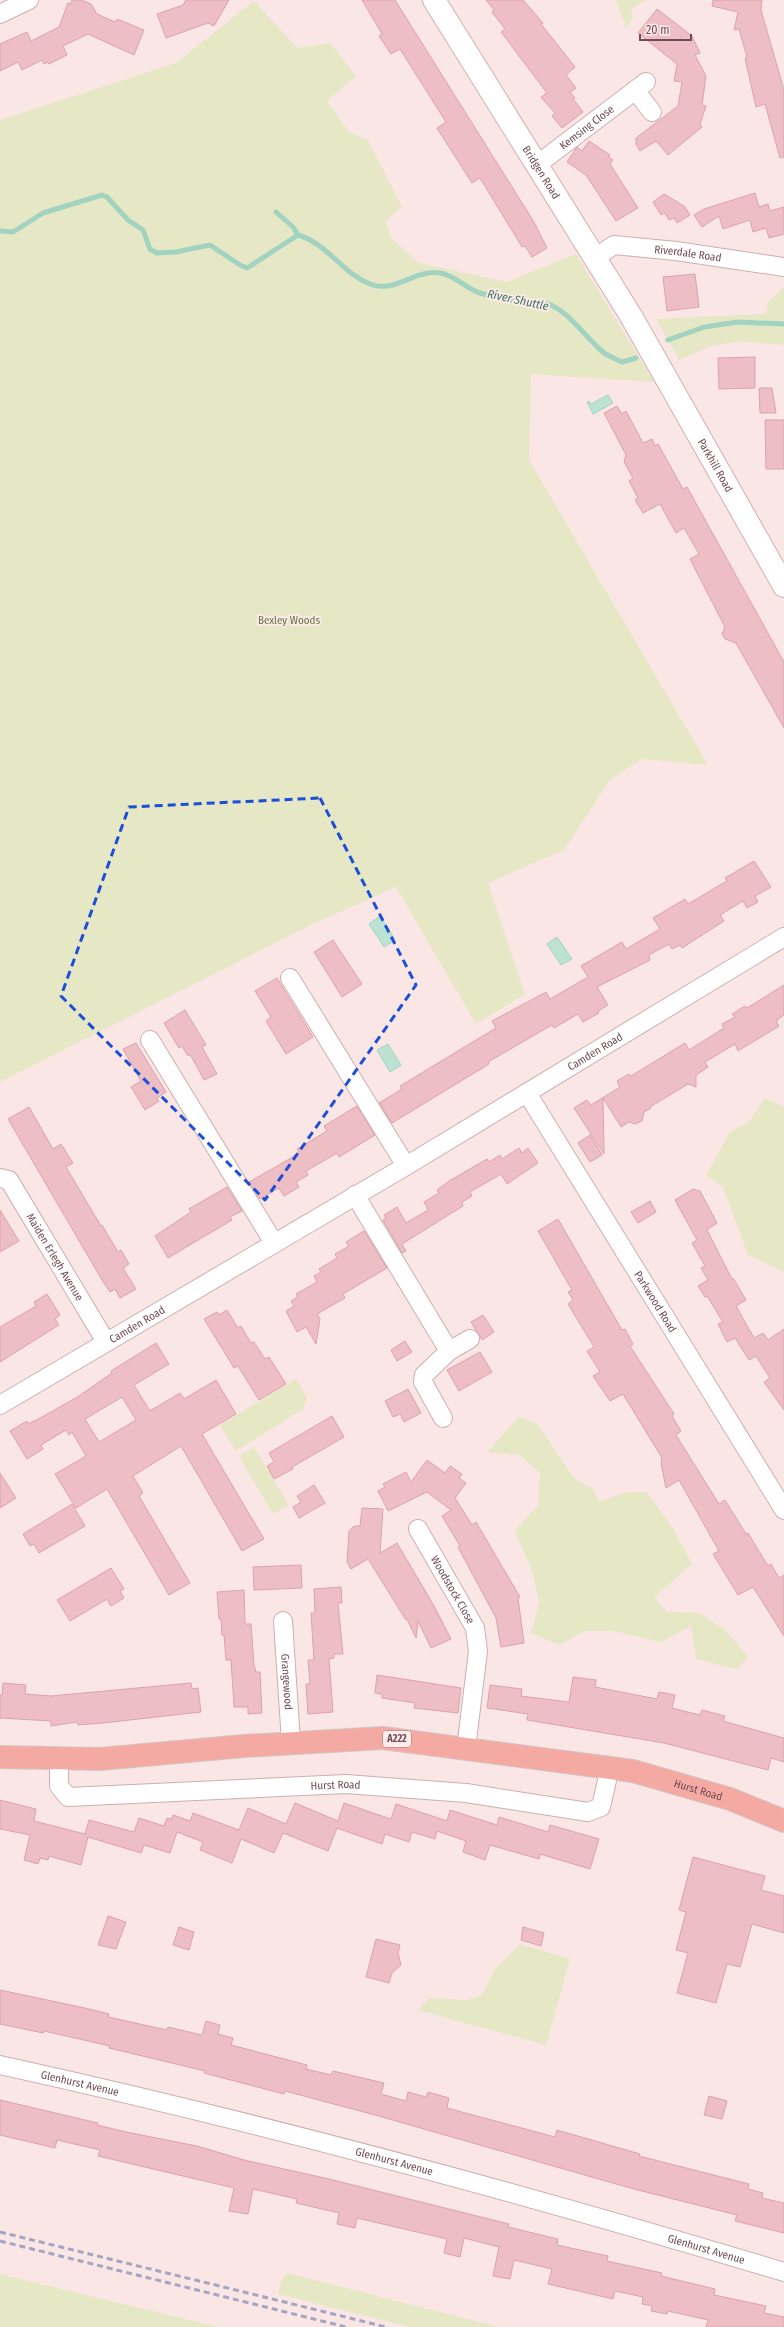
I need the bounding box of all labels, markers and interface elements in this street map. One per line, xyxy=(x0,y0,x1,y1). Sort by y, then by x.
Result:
scale bar xyxy=(640,16,691,42)
text: 20 m xyxy=(646,23,670,37)
street label: Kemsing Close xyxy=(557,102,616,152)
street label: Bridgen Road xyxy=(520,143,563,201)
street label: Riverdale Road xyxy=(654,242,722,264)
water label: River Shuttle xyxy=(486,287,550,313)
street label: Parkhill Road xyxy=(695,436,736,494)
park label: Bexley Woods xyxy=(258,614,320,627)
street label: Camden Road xyxy=(565,1030,625,1073)
street label: Maiden Erlegh Avenue xyxy=(24,1211,86,1303)
street label: Parkwood Road xyxy=(632,1268,679,1335)
street label: Camden Road xyxy=(107,1303,167,1346)
street label: Woodstock Close xyxy=(428,1553,478,1626)
street label: Grangewood xyxy=(279,1653,295,1710)
road number: A222 xyxy=(383,1731,411,1747)
street label: Hurst Road xyxy=(310,1777,361,1792)
street label: Hurst Road xyxy=(673,1777,724,1803)
street label: Glenhurst Avenue xyxy=(40,2068,120,2098)
street label: Glenhurst Avenue xyxy=(354,2145,435,2178)
street label: Glenhurst Avenue xyxy=(666,2231,746,2266)

